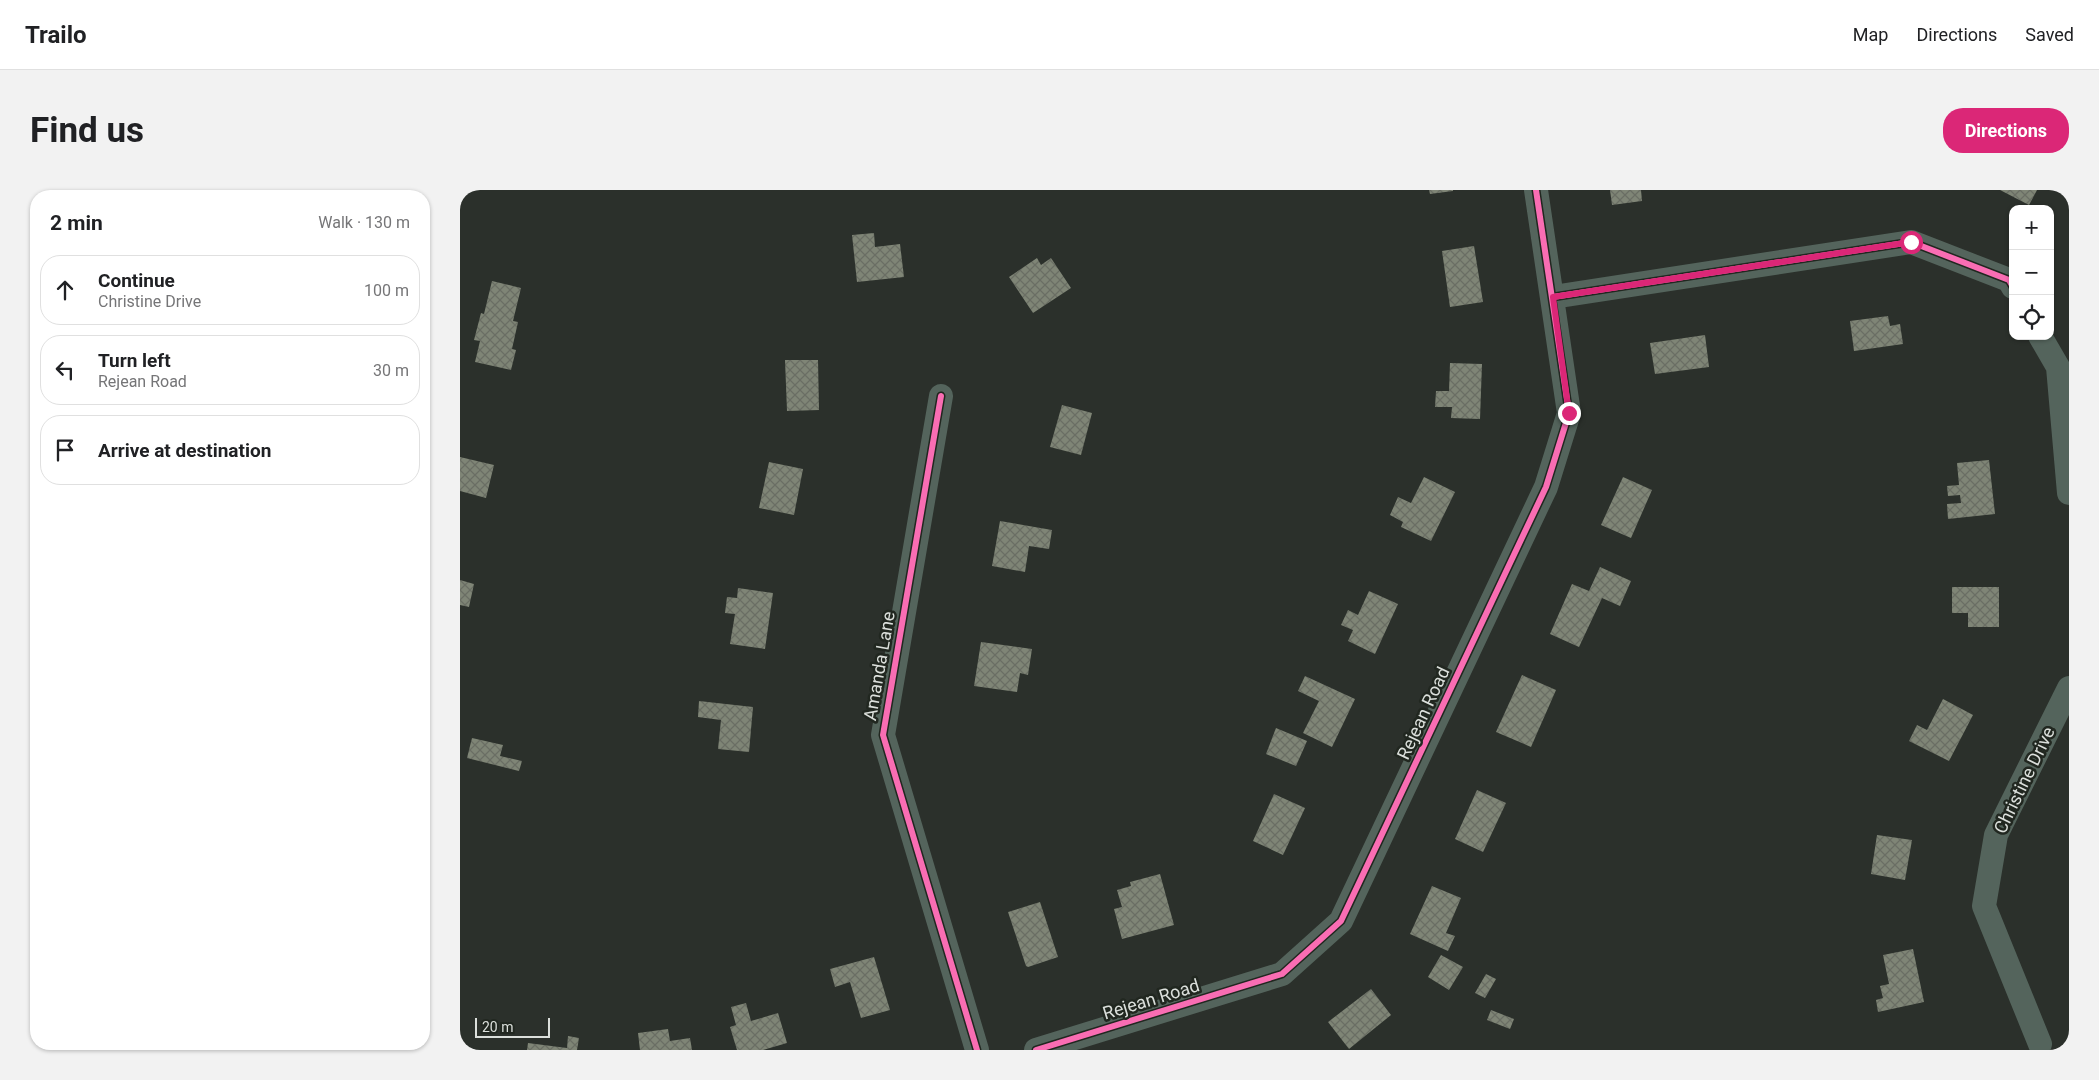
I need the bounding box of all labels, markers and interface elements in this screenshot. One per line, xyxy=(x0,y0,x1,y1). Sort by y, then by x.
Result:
text: Trailo xyxy=(25,21,87,49)
text: Map xyxy=(1853,24,1888,45)
text: Directions xyxy=(1916,24,1997,45)
text: Saved xyxy=(2025,24,2074,45)
button: Directions xyxy=(1943,108,2069,153)
text: Find us xyxy=(30,110,144,151)
map controls xyxy=(2009,205,2054,340)
button: + xyxy=(2009,205,2054,250)
text: 2 min xyxy=(50,211,103,235)
text: Walk · 130 m xyxy=(318,213,410,232)
route start xyxy=(1900,231,1923,254)
button: − xyxy=(2009,250,2054,295)
text: Continue xyxy=(98,269,175,292)
icon: ahead xyxy=(51,276,79,304)
text: 100 m xyxy=(364,281,409,300)
text: Christine Drive xyxy=(98,292,201,311)
button: locate xyxy=(2009,295,2054,340)
text: Turn left xyxy=(98,349,171,372)
icon: left xyxy=(51,356,79,384)
text: 30 m xyxy=(373,361,409,380)
text: Rejean Road xyxy=(98,372,187,391)
route end xyxy=(1558,402,1581,425)
icon: arrive xyxy=(51,436,79,464)
text: Arrive at destination xyxy=(98,439,271,462)
street label: Amanda Lane xyxy=(859,610,899,722)
street label: Rejean Road xyxy=(1392,663,1454,763)
street label: Christine Drive xyxy=(1989,723,2059,837)
street label: Rejean Road xyxy=(1100,974,1202,1024)
scale bar xyxy=(475,1015,550,1038)
text: 20 m xyxy=(482,1019,514,1035)

